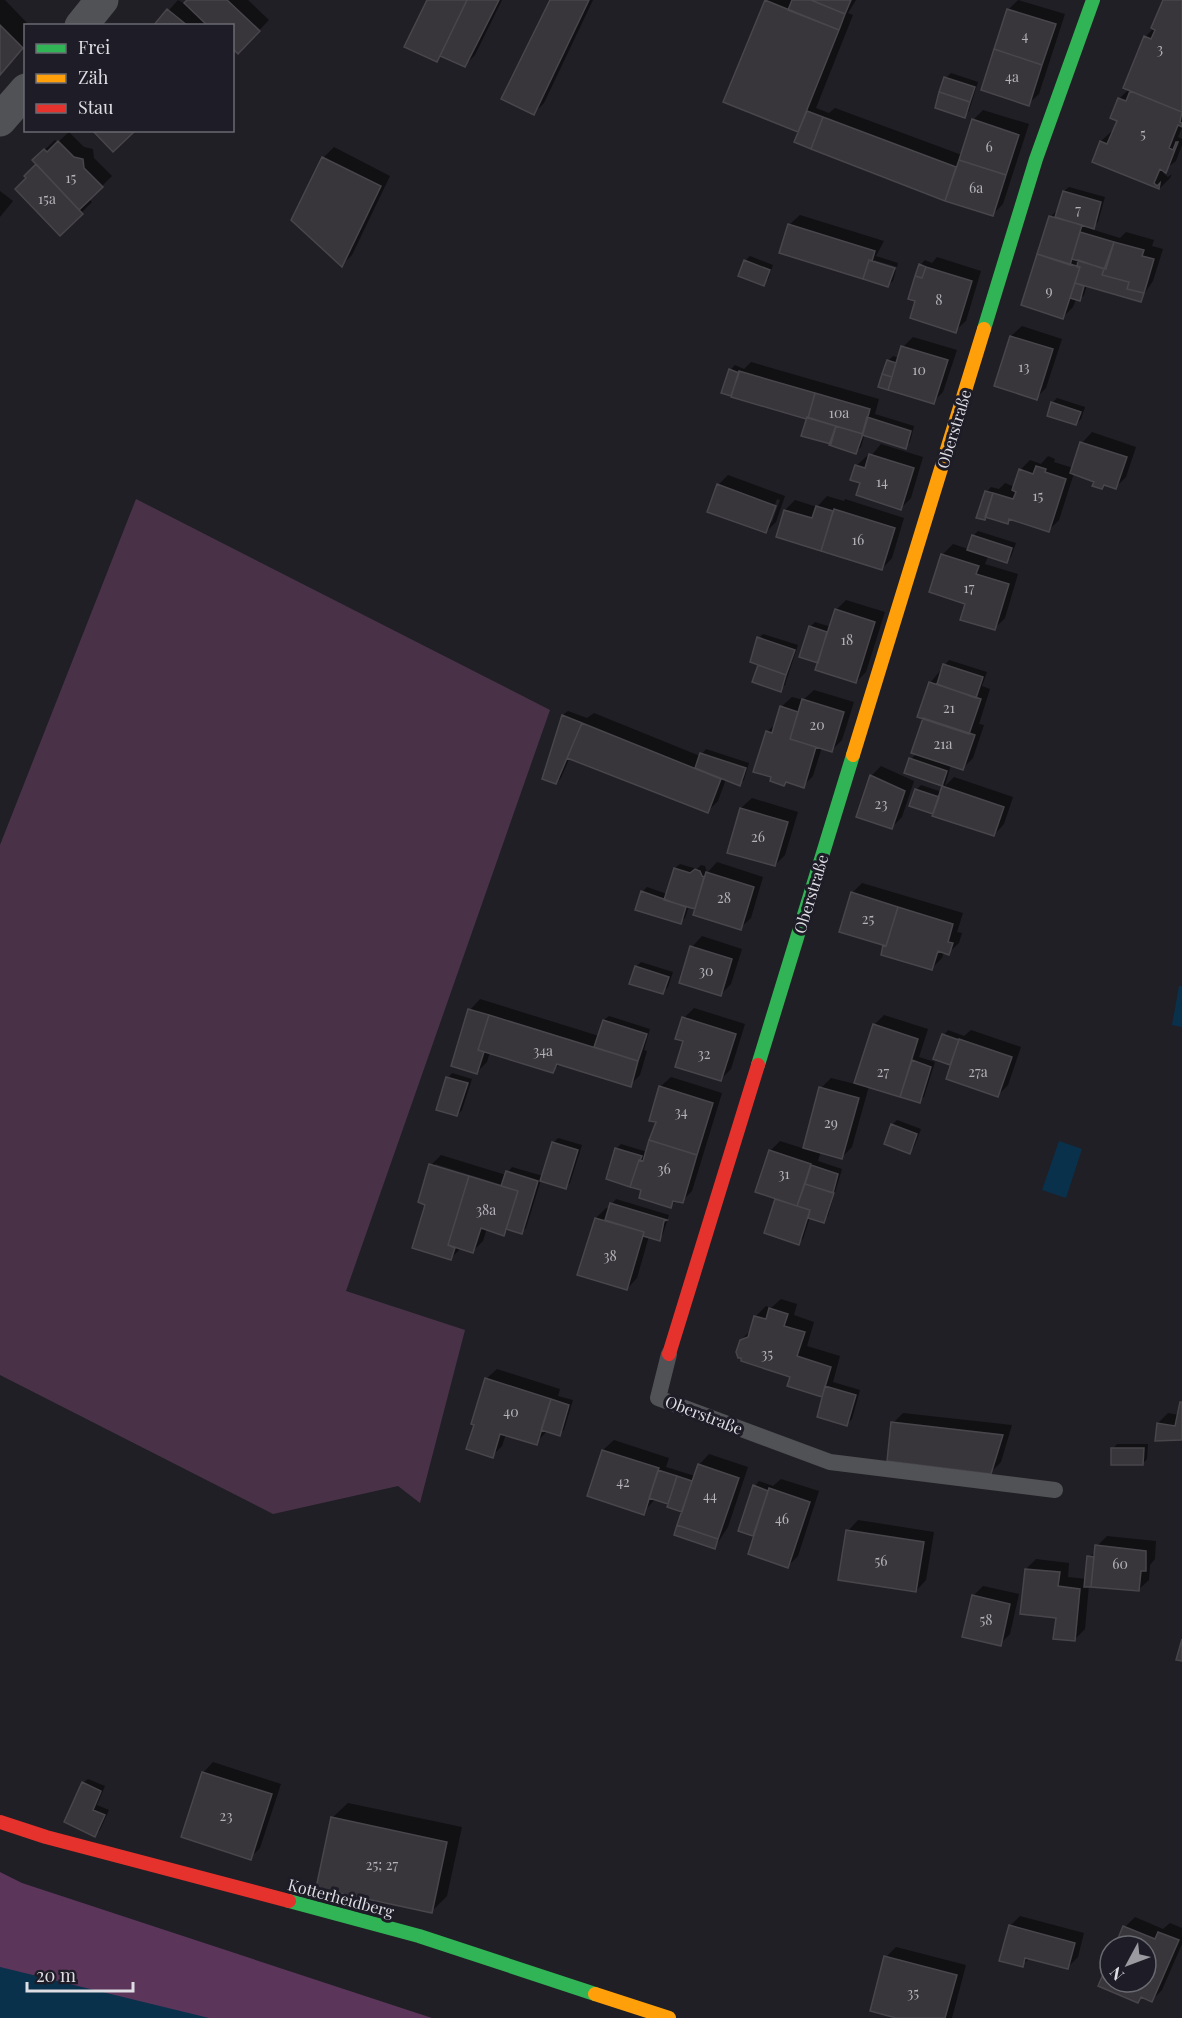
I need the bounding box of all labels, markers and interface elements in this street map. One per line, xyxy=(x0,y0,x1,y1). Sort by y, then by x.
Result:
legend xyxy=(24,24,234,132)
house number: 4 xyxy=(1022,26,1029,45)
text: Frei xyxy=(78,35,110,59)
house number: 3 xyxy=(1157,39,1163,58)
text: Zäh xyxy=(78,65,109,89)
house number: 4a xyxy=(1005,67,1019,86)
text: Stau xyxy=(78,95,114,119)
house number: 5 xyxy=(1140,124,1146,143)
house number: 6 xyxy=(985,137,993,156)
house number: 15 xyxy=(66,168,77,187)
house number: 6a xyxy=(969,178,983,197)
house number: 15a xyxy=(38,189,56,208)
house number: 7 xyxy=(1075,200,1081,219)
house number: 9 xyxy=(1045,281,1053,300)
house number: 8 xyxy=(935,290,943,309)
house number: 13 xyxy=(1018,357,1030,376)
house number: 10 xyxy=(912,360,926,379)
street label: Oberstraße xyxy=(932,387,975,471)
house number: 10a xyxy=(829,403,849,422)
house number: 14 xyxy=(876,472,888,491)
house number: 15 xyxy=(1033,486,1044,505)
house number: 16 xyxy=(852,530,864,549)
house number: 17 xyxy=(964,578,975,597)
house number: 18 xyxy=(841,630,853,649)
house number: 21 xyxy=(943,698,955,717)
house number: 20 xyxy=(809,715,825,734)
house number: 21a xyxy=(934,734,952,753)
house number: 23 xyxy=(874,794,888,813)
house number: 26 xyxy=(751,827,765,846)
street label: Oberstraße xyxy=(789,852,832,936)
house number: 28 xyxy=(717,888,731,907)
house number: 25 xyxy=(862,909,874,928)
house number: 30 xyxy=(699,961,713,980)
house number: 34a xyxy=(533,1041,553,1060)
house number: 32 xyxy=(697,1044,711,1063)
house number: 27 xyxy=(877,1062,890,1081)
house number: 27a xyxy=(968,1062,988,1081)
house number: 34 xyxy=(674,1102,688,1121)
house number: 29 xyxy=(824,1113,838,1132)
house number: 36 xyxy=(657,1159,671,1178)
house number: 31 xyxy=(778,1164,790,1183)
house number: 38a xyxy=(476,1200,496,1219)
house number: 38 xyxy=(603,1246,617,1265)
house number: 35 xyxy=(761,1344,773,1363)
street label: Oberstraße xyxy=(662,1390,746,1439)
house number: 40 xyxy=(503,1402,519,1421)
house number: 42 xyxy=(616,1472,630,1491)
house number: 44 xyxy=(703,1486,717,1505)
house number: 46 xyxy=(775,1509,789,1528)
house number: 56 xyxy=(874,1551,888,1570)
house number: 60 xyxy=(1112,1554,1128,1573)
house number: 58 xyxy=(979,1610,993,1629)
house number: 23 xyxy=(219,1806,233,1825)
house number: 25; 27 xyxy=(366,1855,399,1874)
street label: Kotterheidberg xyxy=(286,1873,397,1922)
north arrow xyxy=(1098,1934,1158,1994)
scale bar xyxy=(27,1955,134,1993)
text: 20 m xyxy=(36,1963,76,1987)
text: N xyxy=(1104,1963,1128,1985)
house number: 35 xyxy=(907,1983,919,2002)

